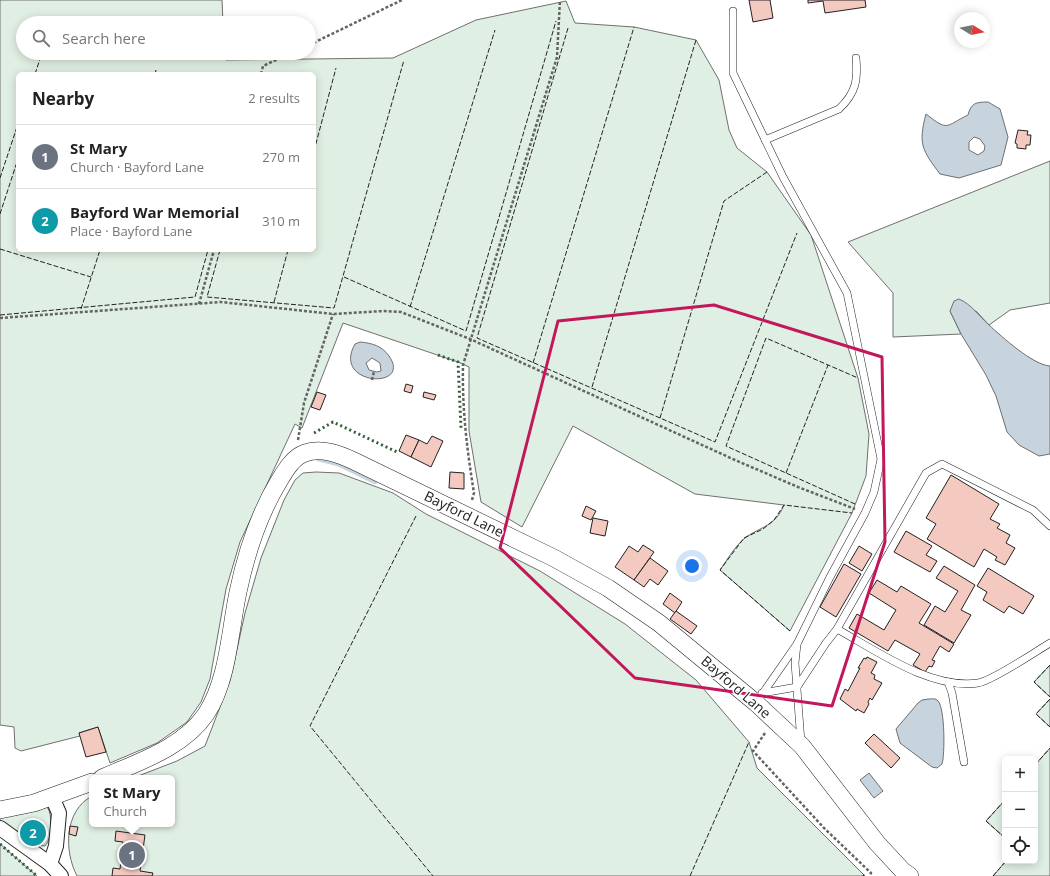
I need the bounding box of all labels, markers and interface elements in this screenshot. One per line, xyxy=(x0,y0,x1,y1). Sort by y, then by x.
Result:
north arrow xyxy=(954,12,990,48)
search box xyxy=(16,16,316,60)
icon: search xyxy=(30,27,52,49)
text: Search here xyxy=(62,28,146,48)
text: Nearby xyxy=(32,87,94,110)
text: 2 results xyxy=(248,89,300,107)
text: St Mary xyxy=(70,138,127,158)
text: 1 xyxy=(41,148,49,166)
text: 270 m xyxy=(262,148,300,166)
text: Church · Bayford Lane xyxy=(70,158,204,176)
text: Bayford War Memorial xyxy=(70,202,239,222)
text: 2 xyxy=(41,212,49,230)
text: 310 m xyxy=(262,212,300,230)
text: Place · Bayford Lane xyxy=(70,222,192,240)
street label: Bayford Lane xyxy=(421,486,507,541)
your location xyxy=(682,556,702,576)
street label: Bayford Lane xyxy=(697,651,775,722)
map controls xyxy=(1002,756,1038,864)
button: + xyxy=(1002,756,1038,792)
popup xyxy=(89,775,175,827)
text: St Mary xyxy=(103,782,161,802)
button: − xyxy=(1002,792,1038,828)
text: Church xyxy=(103,802,147,820)
pin: 2 xyxy=(20,818,46,848)
button: locate xyxy=(1002,828,1038,864)
pin: 1 xyxy=(119,840,145,870)

